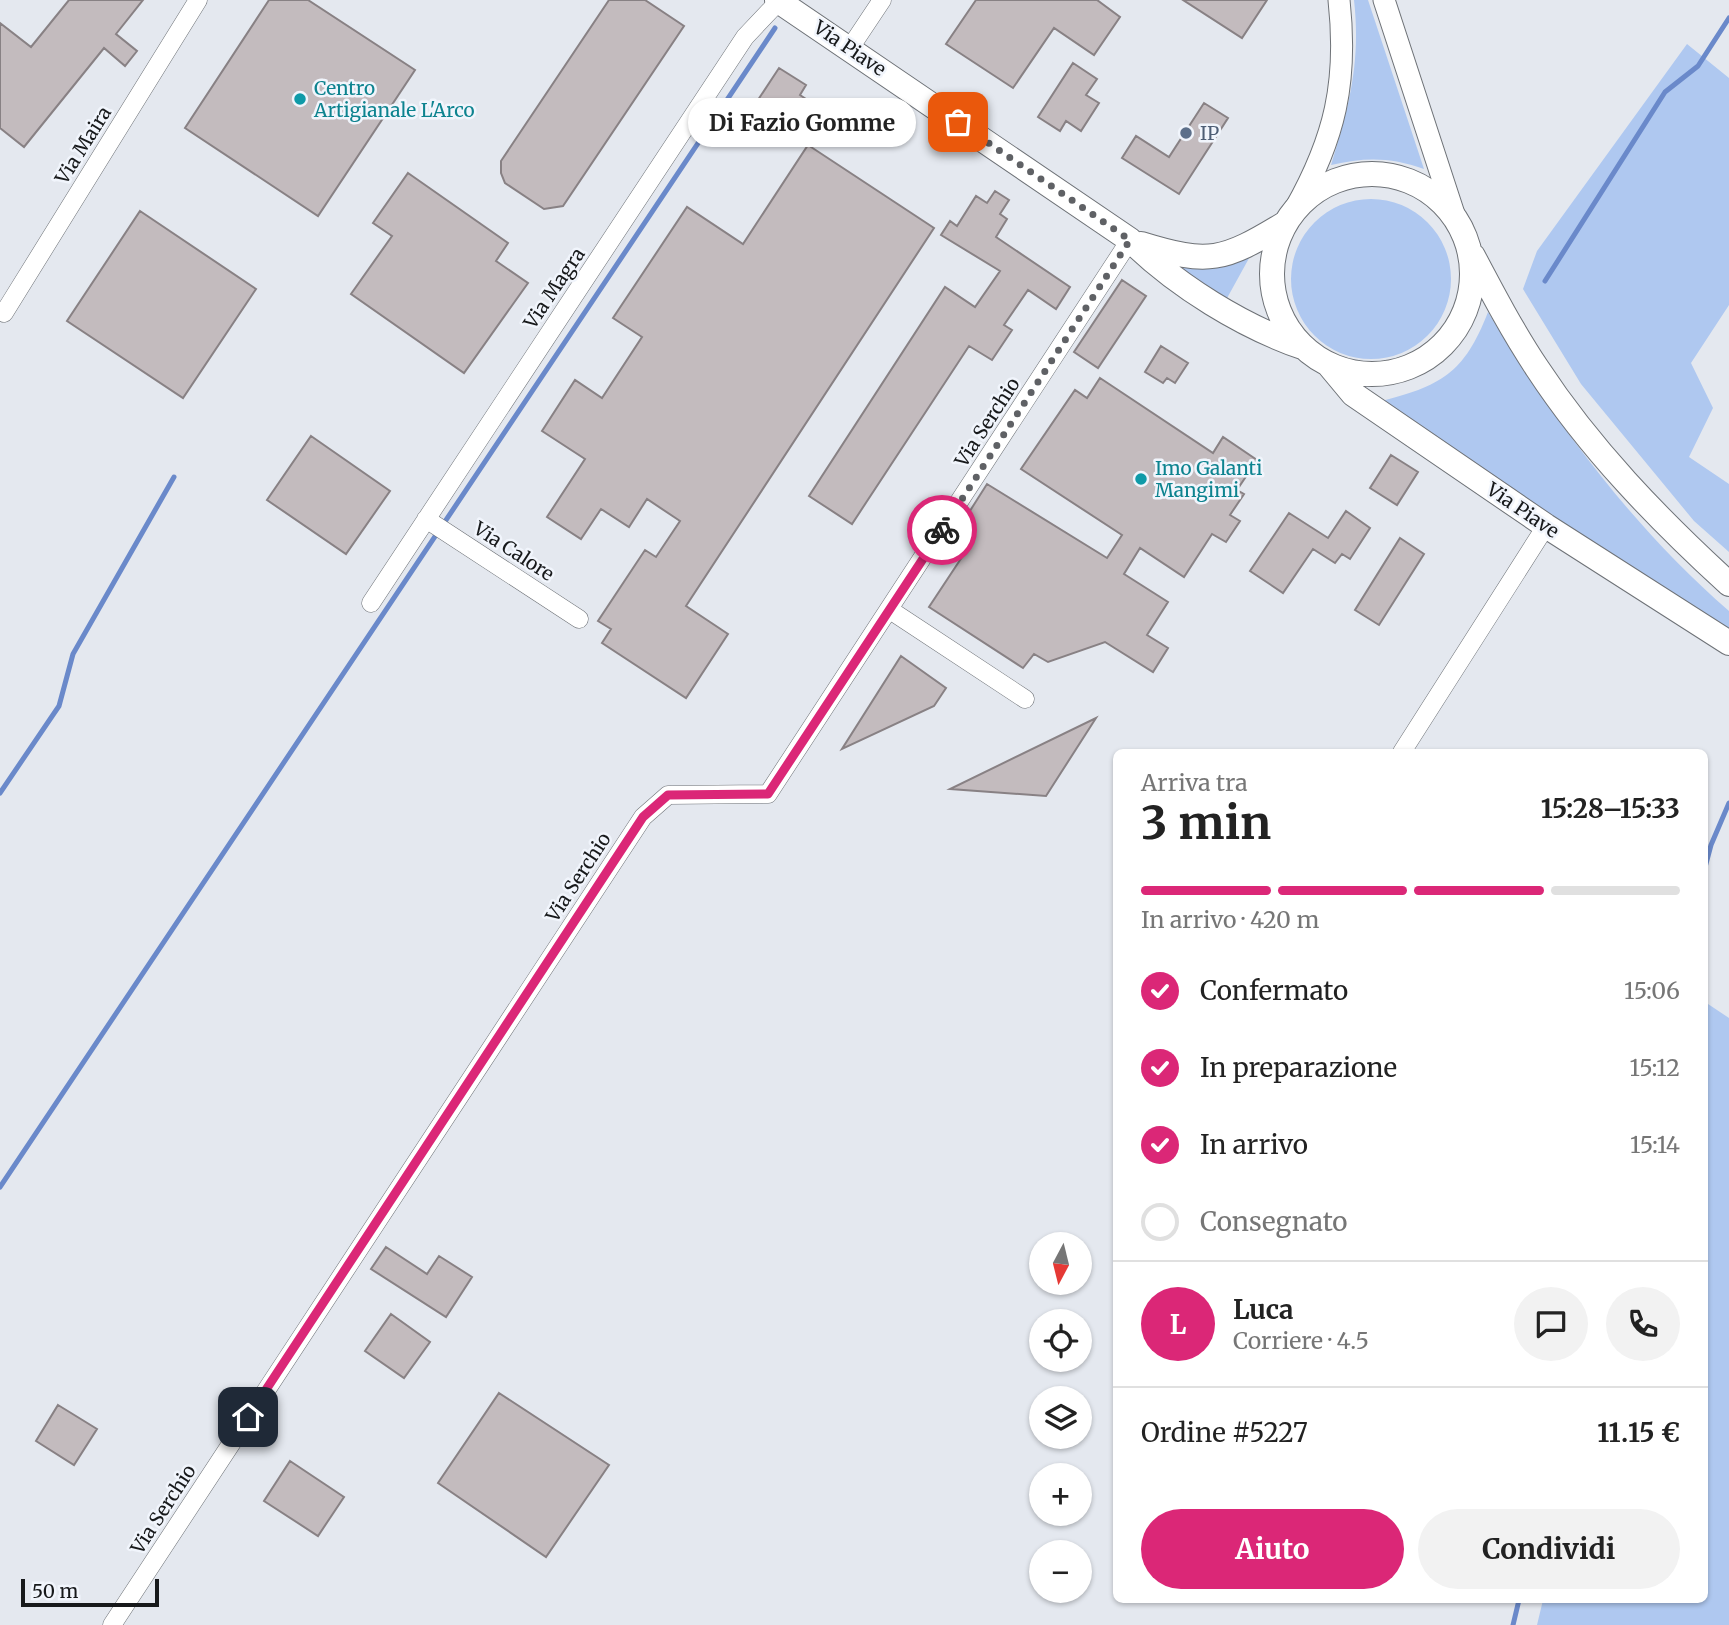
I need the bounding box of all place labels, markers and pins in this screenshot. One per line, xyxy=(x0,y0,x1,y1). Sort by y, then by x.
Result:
place label: Centro Artigianale L'Arco xyxy=(313,76,475,122)
marker: Centro Artigianale L'Arco xyxy=(292,91,308,107)
pin xyxy=(928,92,988,152)
callout: Di Fazio Gomme xyxy=(688,97,916,146)
place label: IP xyxy=(1200,121,1219,145)
marker: IP xyxy=(1178,125,1194,141)
place label: Imo Galanti Mangimi xyxy=(1155,456,1262,502)
marker: Imo Galanti Mangimi xyxy=(1133,471,1149,487)
pin xyxy=(218,1387,278,1447)

